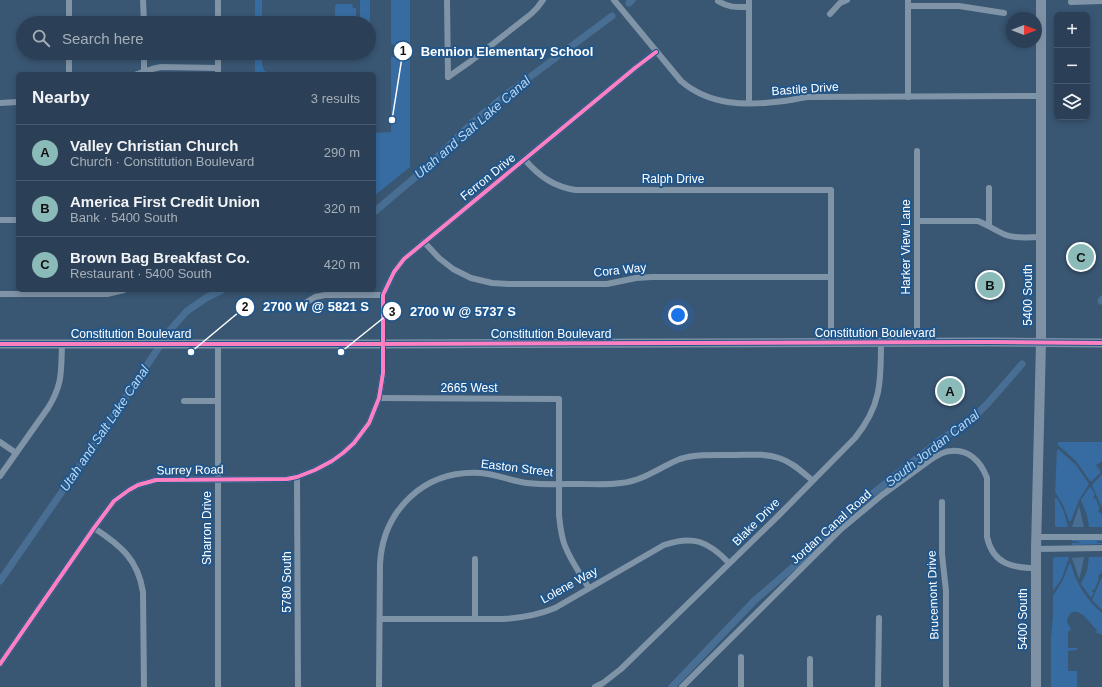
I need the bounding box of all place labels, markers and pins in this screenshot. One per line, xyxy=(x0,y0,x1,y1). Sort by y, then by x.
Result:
callout: Bennion Elementary School xyxy=(393,39,602,64)
pin: C xyxy=(1068,242,1094,272)
pin: B xyxy=(977,270,1003,300)
callout: 2700 W @ 5821 S xyxy=(235,294,377,319)
callout: 2700 W @ 5737 S xyxy=(382,299,524,324)
pin: A xyxy=(937,376,963,406)

